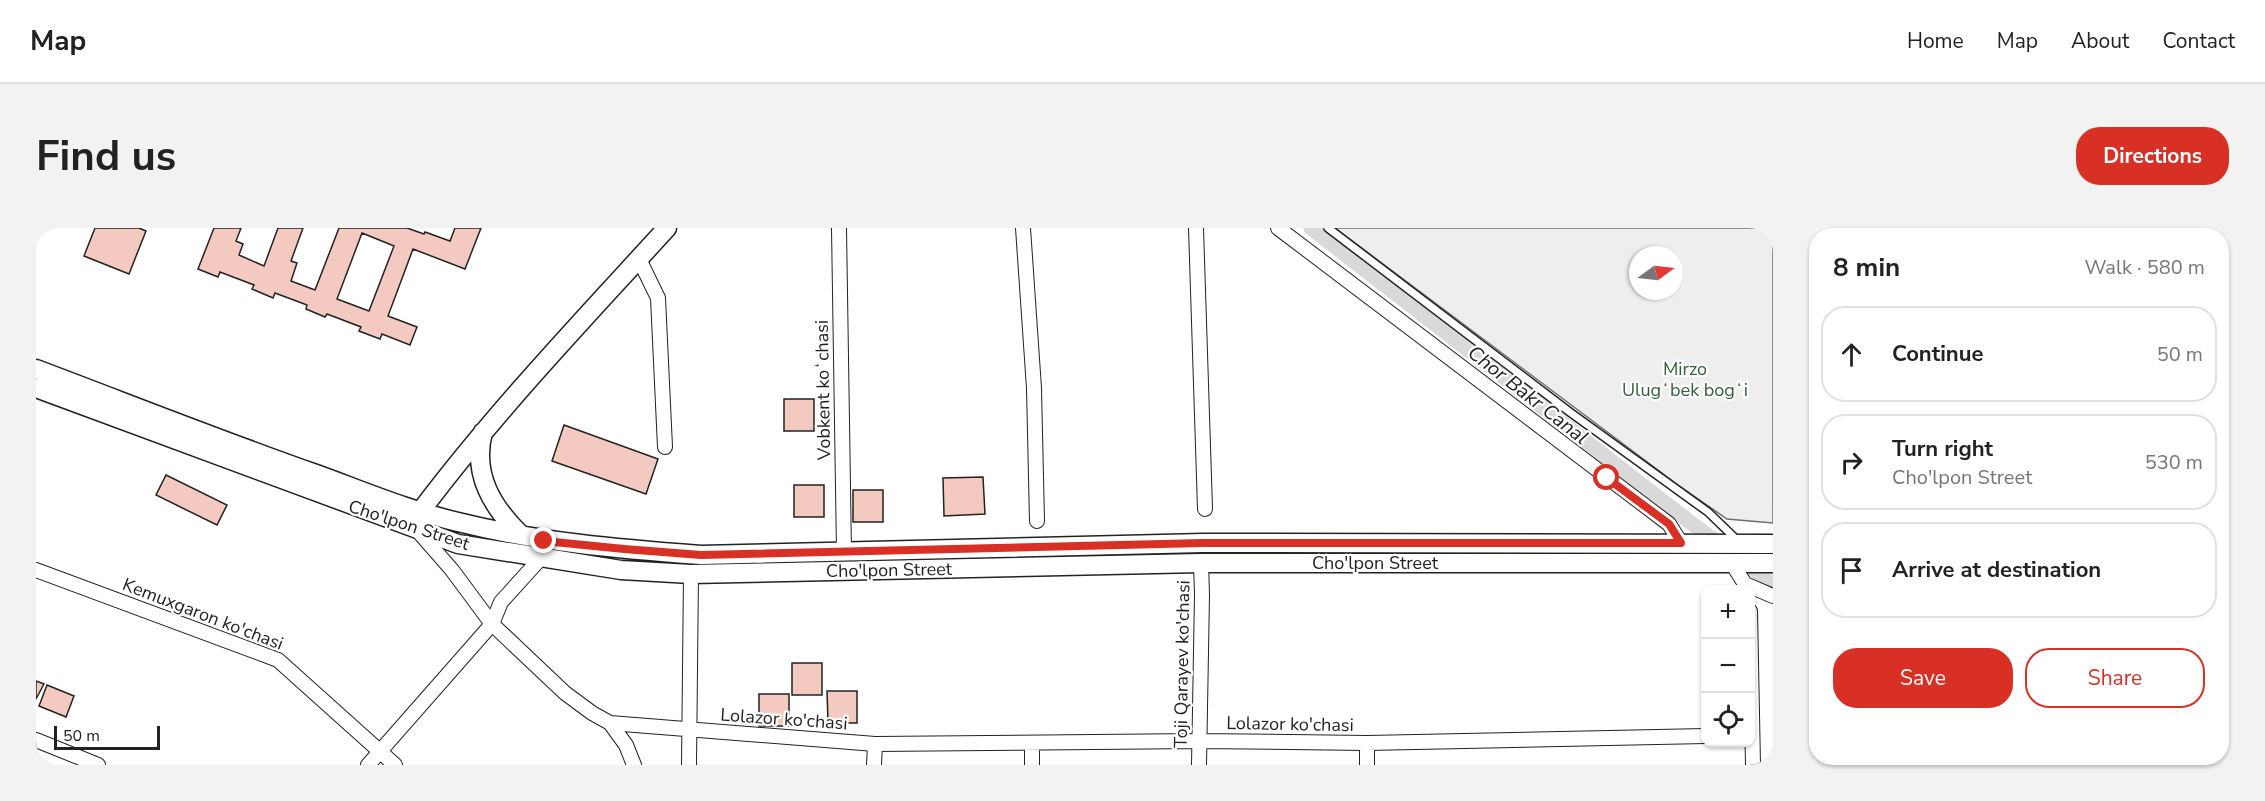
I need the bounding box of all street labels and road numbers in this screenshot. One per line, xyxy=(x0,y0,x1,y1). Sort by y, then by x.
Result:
street label: Vobkent koʻchasi xyxy=(810,320,836,461)
street label: Cho'lpon Street xyxy=(345,494,473,556)
street label: Cho'lpon Street xyxy=(1312,551,1439,575)
street label: Cho'lpon Street xyxy=(826,557,953,583)
street label: Kemuxgaron ko'chasi xyxy=(119,572,287,656)
street label: Toji Qarayev ko'chasi xyxy=(1169,580,1195,748)
street label: Lolazor ko'chasi xyxy=(720,703,848,735)
street label: Lolazor ko'chasi xyxy=(1226,711,1354,737)

